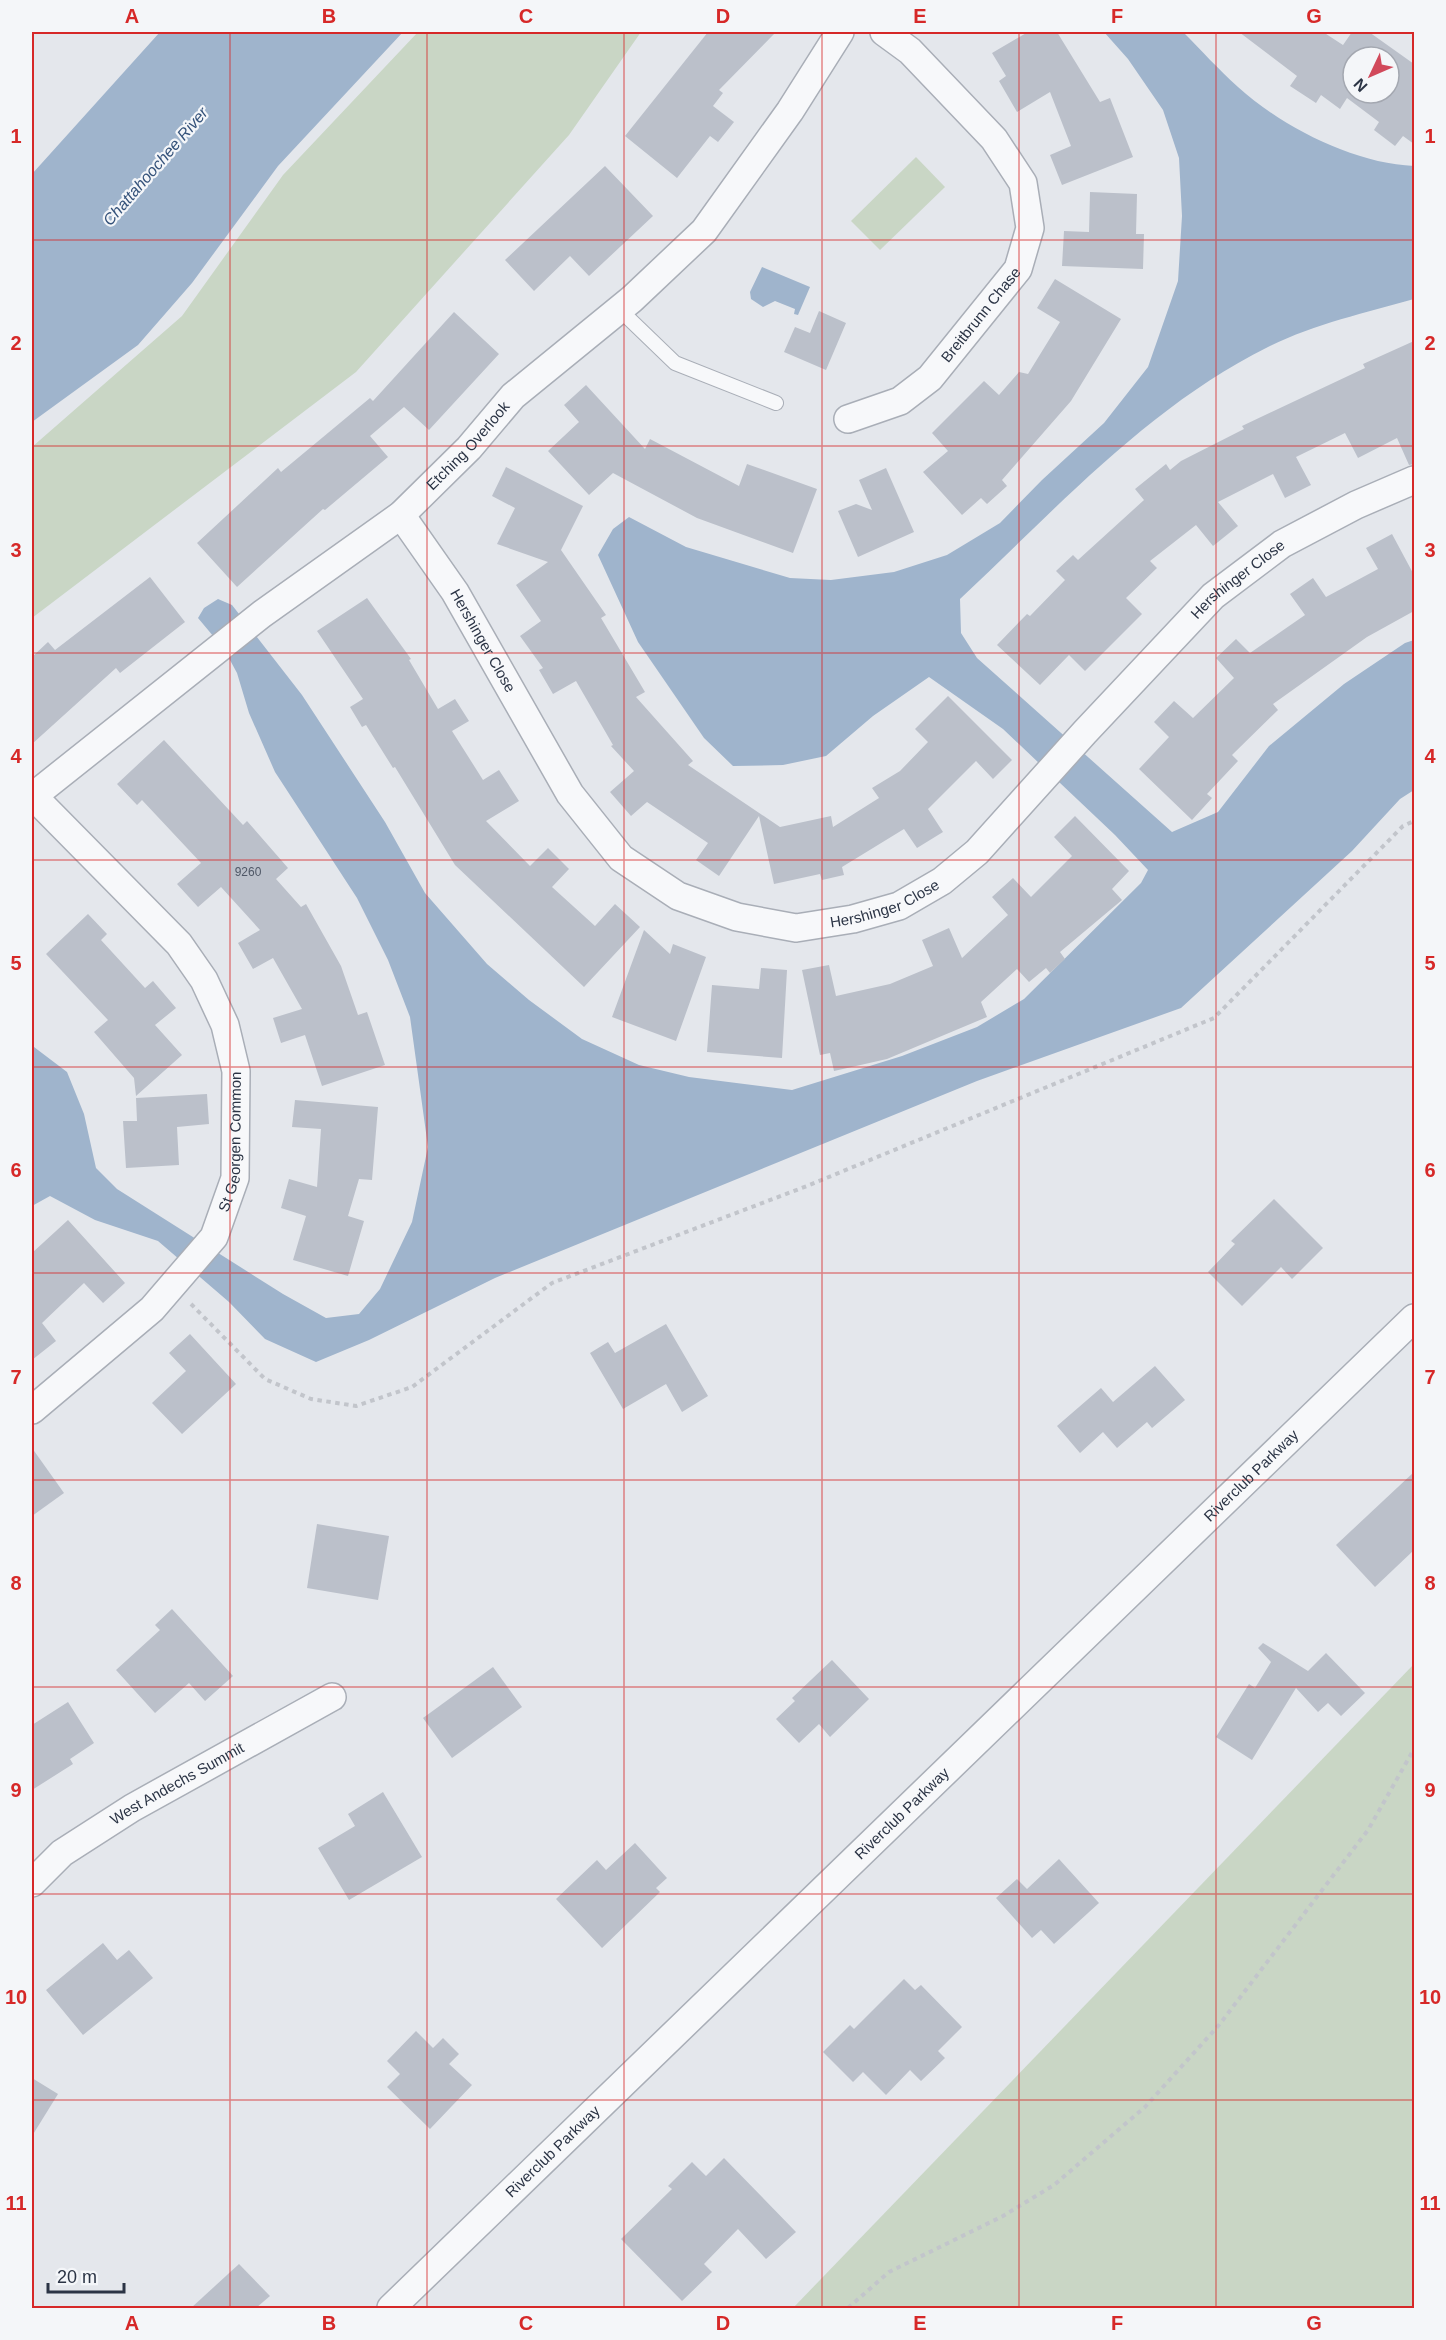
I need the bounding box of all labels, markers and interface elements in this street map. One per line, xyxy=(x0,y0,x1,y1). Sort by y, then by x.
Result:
text: A xyxy=(125,5,139,27)
text: B xyxy=(322,5,336,27)
text: C xyxy=(519,5,533,27)
text: D xyxy=(716,5,730,27)
text: E xyxy=(913,5,927,27)
text: F xyxy=(1111,5,1123,27)
text: G xyxy=(1306,5,1322,27)
north arrow xyxy=(1341,45,1401,105)
text: N xyxy=(1350,75,1371,95)
water label: Chattahoochee River xyxy=(100,104,212,229)
text: 1 xyxy=(10,125,22,147)
text: 1 xyxy=(1424,125,1436,147)
street label: Breitbrunn Chase xyxy=(937,264,1024,365)
text: 2 xyxy=(10,332,22,354)
text: 2 xyxy=(1424,332,1436,354)
street label: Etching Overlook xyxy=(423,397,513,493)
street label: Hershinger Close xyxy=(1187,536,1288,622)
text: 3 xyxy=(10,539,22,561)
text: 3 xyxy=(1424,539,1436,561)
street label: Hershinger Close xyxy=(447,586,519,695)
text: 4 xyxy=(10,745,22,767)
text: 4 xyxy=(1424,745,1436,767)
house number: 9260 xyxy=(235,865,262,879)
street label: Hershinger Close xyxy=(829,876,942,931)
text: 5 xyxy=(10,952,22,974)
text: 5 xyxy=(1424,952,1436,974)
street label: St Georgen Common xyxy=(215,1072,244,1214)
text: 6 xyxy=(10,1159,22,1181)
text: 6 xyxy=(1424,1159,1436,1181)
text: 7 xyxy=(10,1366,22,1388)
text: 7 xyxy=(1424,1366,1436,1388)
street label: Riverclub Parkway xyxy=(1200,1426,1302,1525)
text: 8 xyxy=(10,1572,22,1594)
text: 8 xyxy=(1424,1572,1436,1594)
street label: West Andechs Summit xyxy=(107,1738,247,1828)
street label: Riverclub Parkway xyxy=(851,1764,953,1863)
text: 9 xyxy=(10,1779,22,1801)
text: 9 xyxy=(1424,1779,1436,1801)
text: 10 xyxy=(5,1986,27,2008)
text: 10 xyxy=(1419,1986,1441,2008)
street label: Riverclub Parkway xyxy=(502,2102,603,2200)
text: 11 xyxy=(5,2192,27,2214)
text: 11 xyxy=(1419,2192,1441,2214)
scale bar xyxy=(48,2256,124,2294)
text: 20 m xyxy=(57,2267,97,2287)
text: A xyxy=(125,2312,139,2334)
text: B xyxy=(322,2312,336,2334)
text: C xyxy=(519,2312,533,2334)
text: D xyxy=(716,2312,730,2334)
text: E xyxy=(913,2312,927,2334)
text: F xyxy=(1111,2312,1123,2334)
text: G xyxy=(1306,2312,1322,2334)

